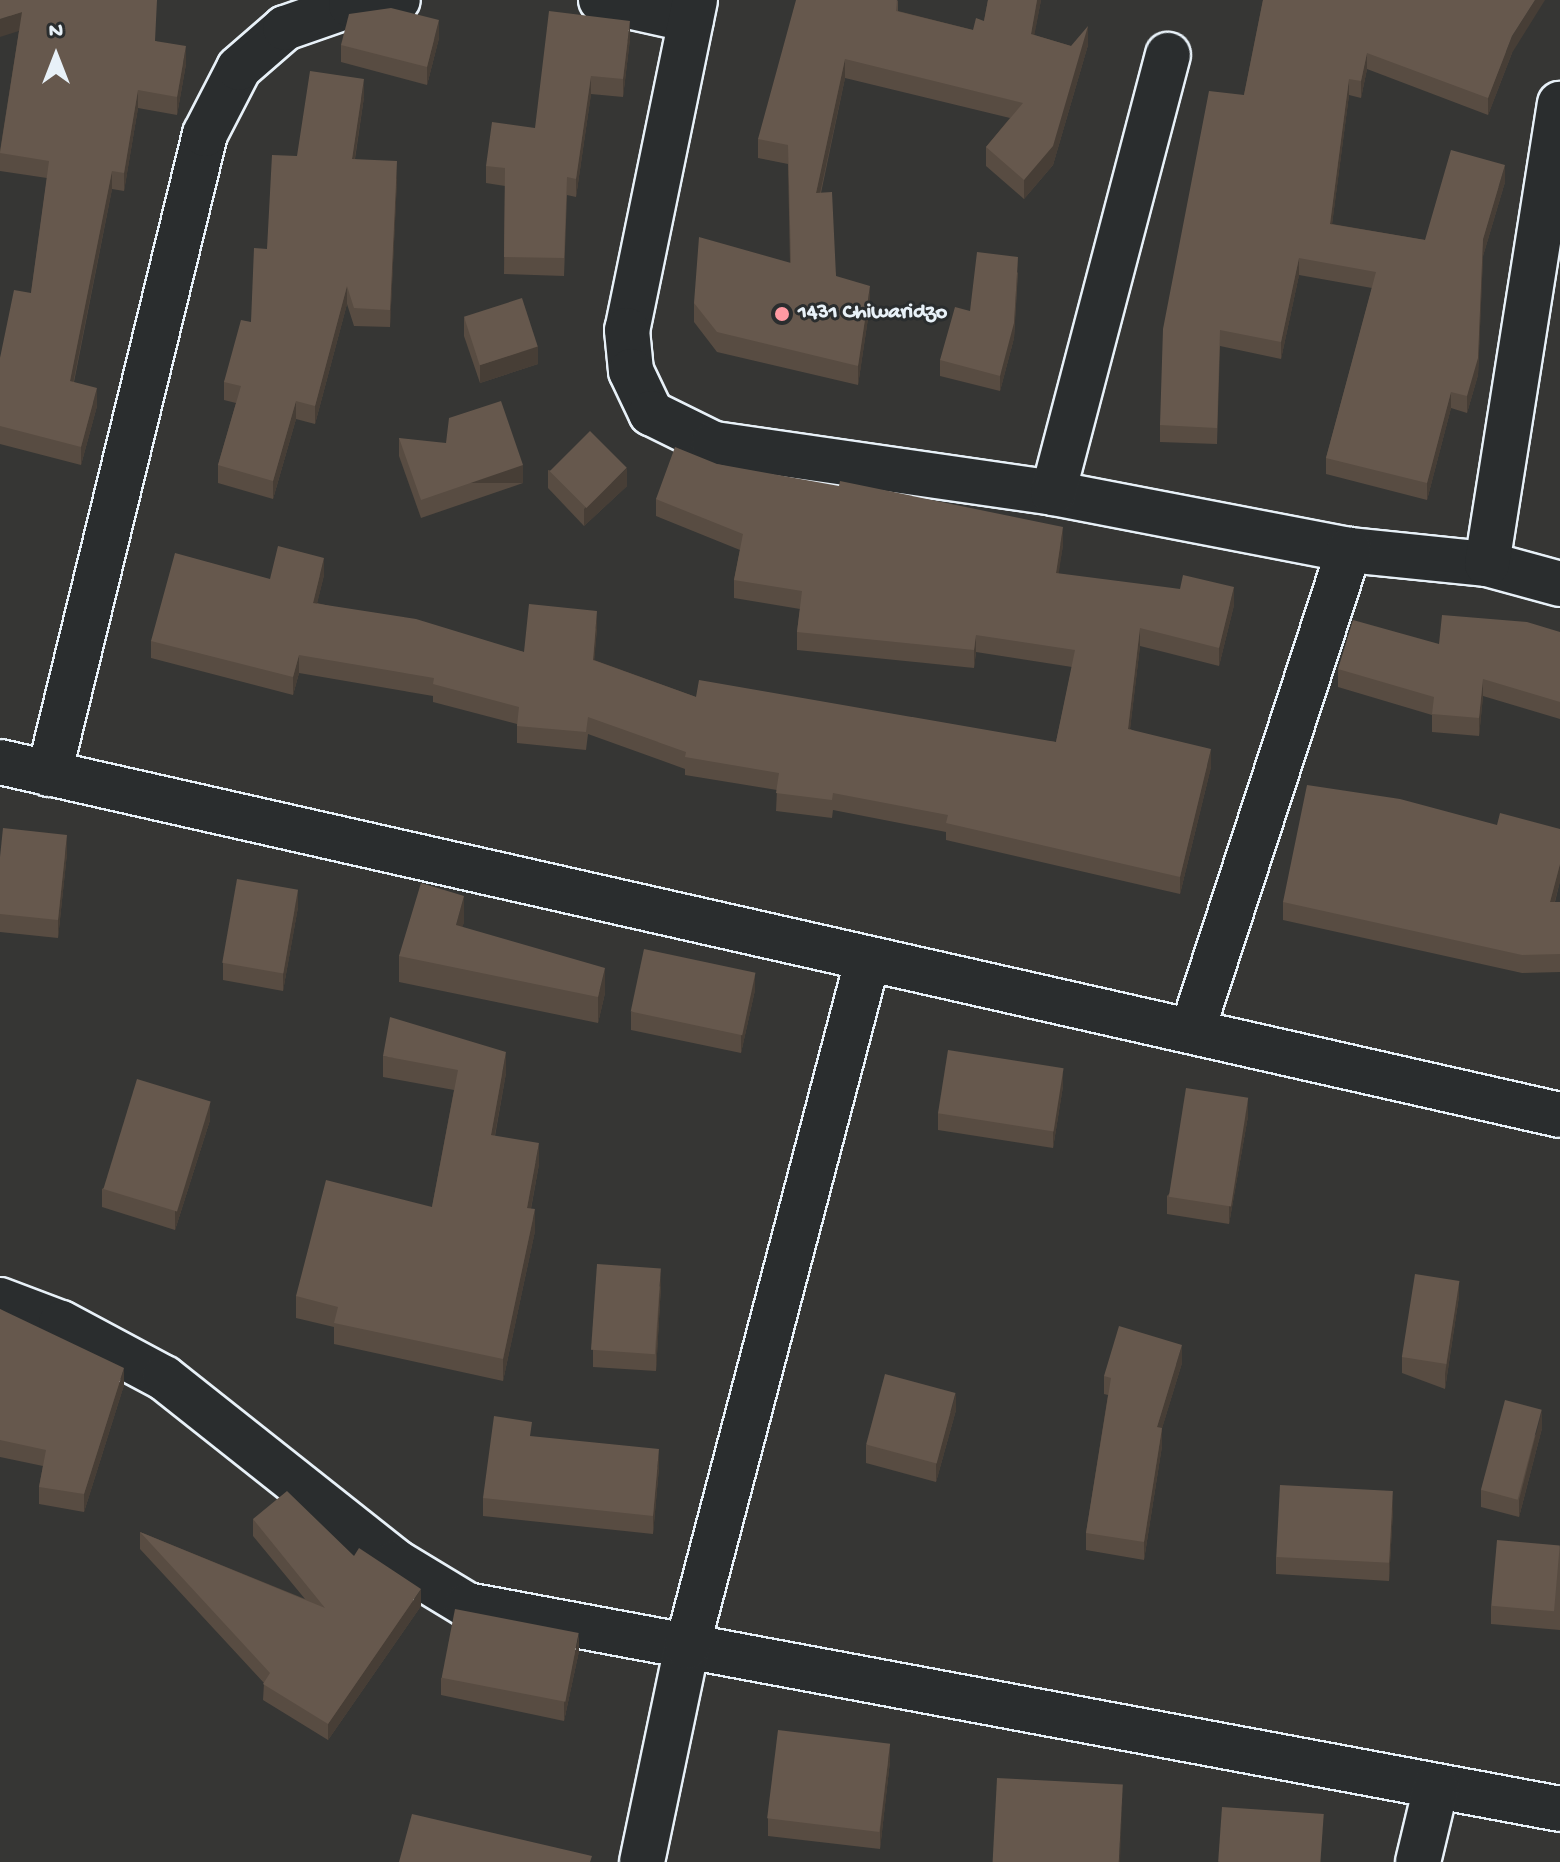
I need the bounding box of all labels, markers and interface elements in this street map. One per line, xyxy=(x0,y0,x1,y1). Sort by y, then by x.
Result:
north arrow xyxy=(16,16,96,96)
text: N xyxy=(49,19,63,45)
place label: 1431 Chiwaridzo xyxy=(798,301,947,327)
marker: 1431 Chiwaridzo xyxy=(773,305,791,323)

